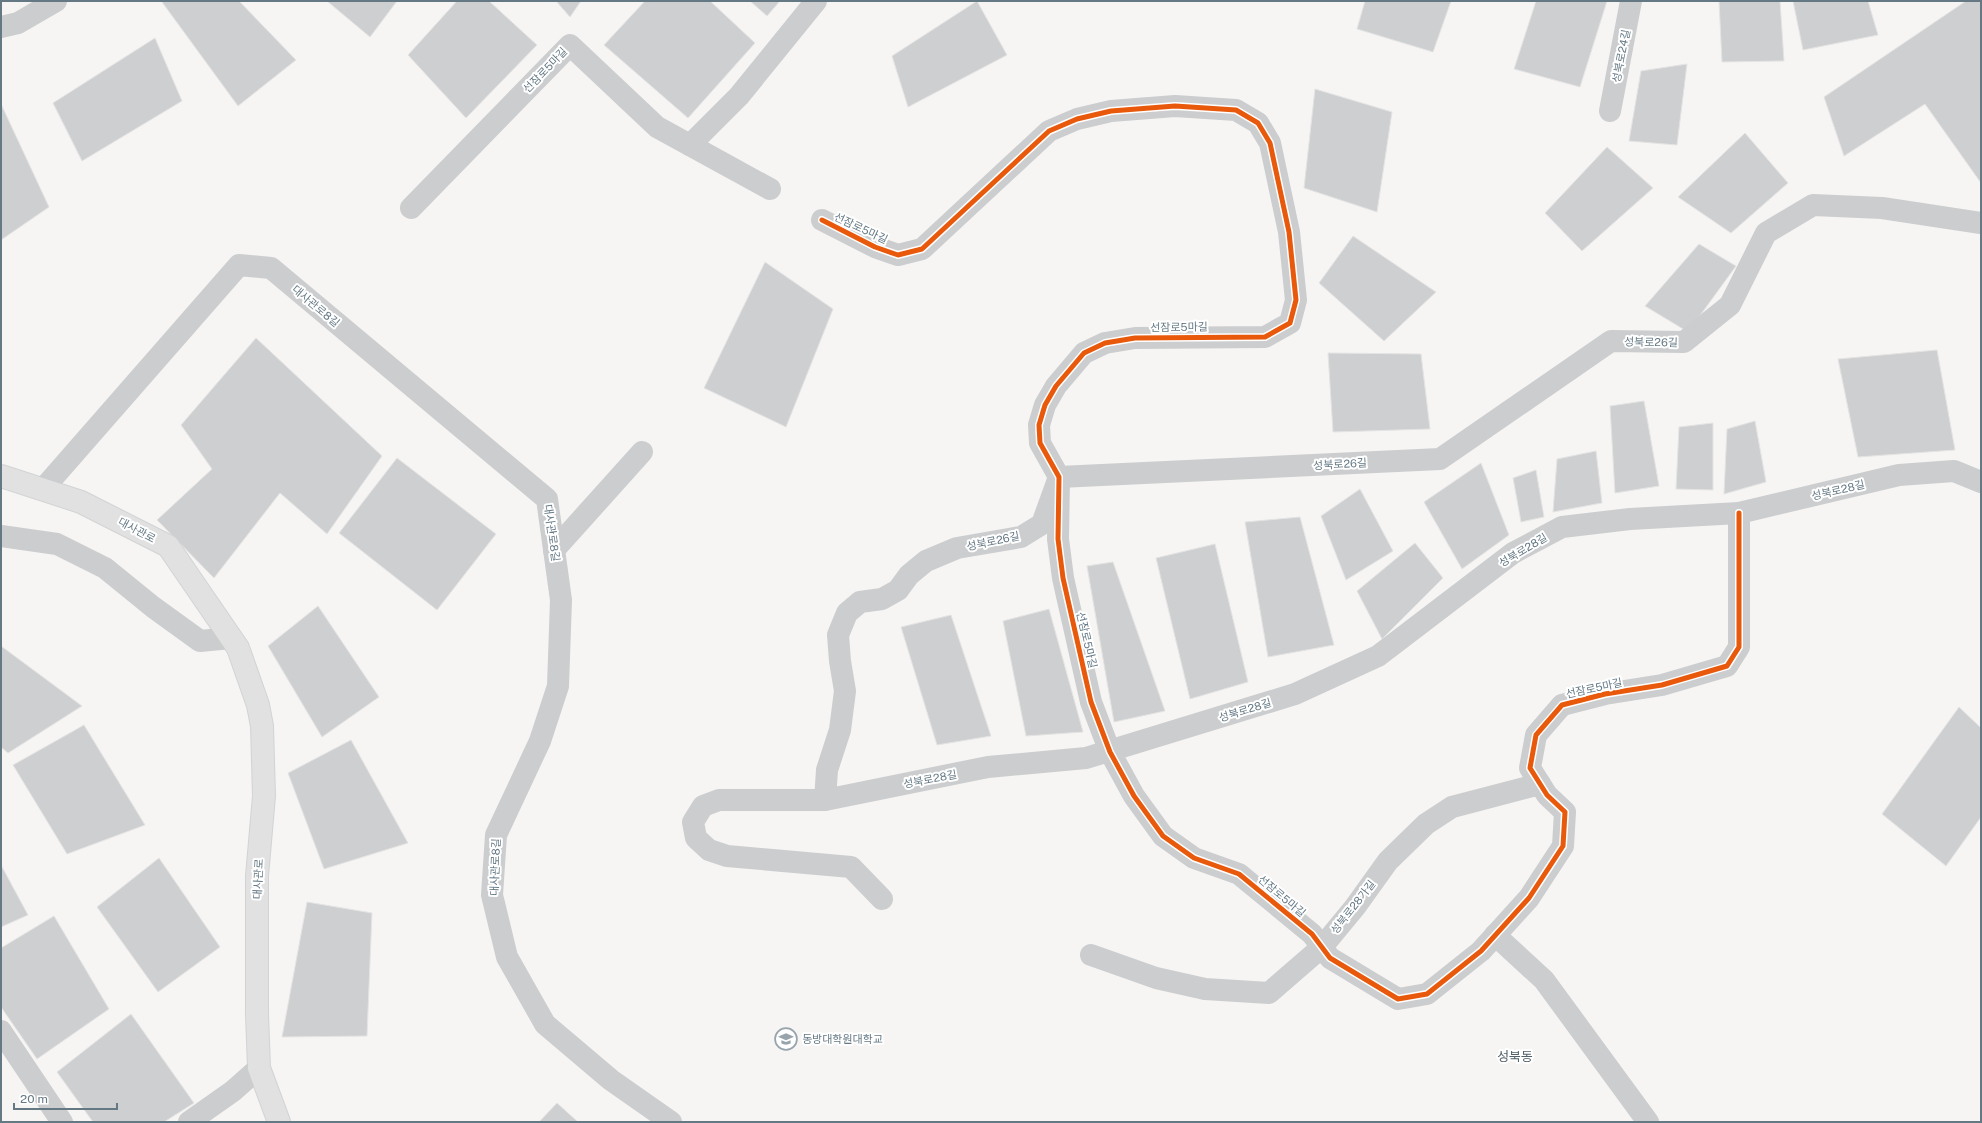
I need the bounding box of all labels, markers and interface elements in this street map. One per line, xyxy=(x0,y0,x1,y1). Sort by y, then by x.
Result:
street label: 성북로24길 xyxy=(1610,28,1632,84)
street label: 선잠로5마길 xyxy=(521,45,569,95)
street label: 선잠로5마길 xyxy=(832,210,890,246)
street label: 대사관로8길 xyxy=(290,283,342,329)
street label: 선잠로5마길 xyxy=(1150,320,1208,334)
street label: 성북로26길 xyxy=(1624,336,1678,348)
street label: 성북로26길 xyxy=(1313,457,1367,471)
street label: 성북로28길 xyxy=(1810,478,1866,502)
street label: 대사관로8길 xyxy=(542,504,562,562)
street label: 대사관로 xyxy=(116,515,158,545)
street label: 성북로26길 xyxy=(965,530,1021,552)
street label: 성북로28길 xyxy=(1497,531,1549,569)
street label: 선잠로5마길 xyxy=(1075,611,1099,669)
street label: 선잠로5마길 xyxy=(1565,676,1623,700)
street label: 성북로28길 xyxy=(1217,696,1273,724)
street label: 성북로28길 xyxy=(902,768,958,790)
street label: 대사관로8길 xyxy=(488,838,502,896)
street label: 대사관로 xyxy=(251,858,265,900)
street label: 선잠로5마길 xyxy=(1256,873,1308,919)
street label: 성북로28가길 xyxy=(1328,878,1378,936)
school or university icon: 동방대학원대학교 xyxy=(773,1026,799,1052)
place label: 동방대학원대학교 xyxy=(802,1033,883,1045)
district label: 성북동 xyxy=(1497,1049,1533,1064)
scale bar xyxy=(14,1085,117,1111)
text: 20 m xyxy=(20,1092,48,1106)

